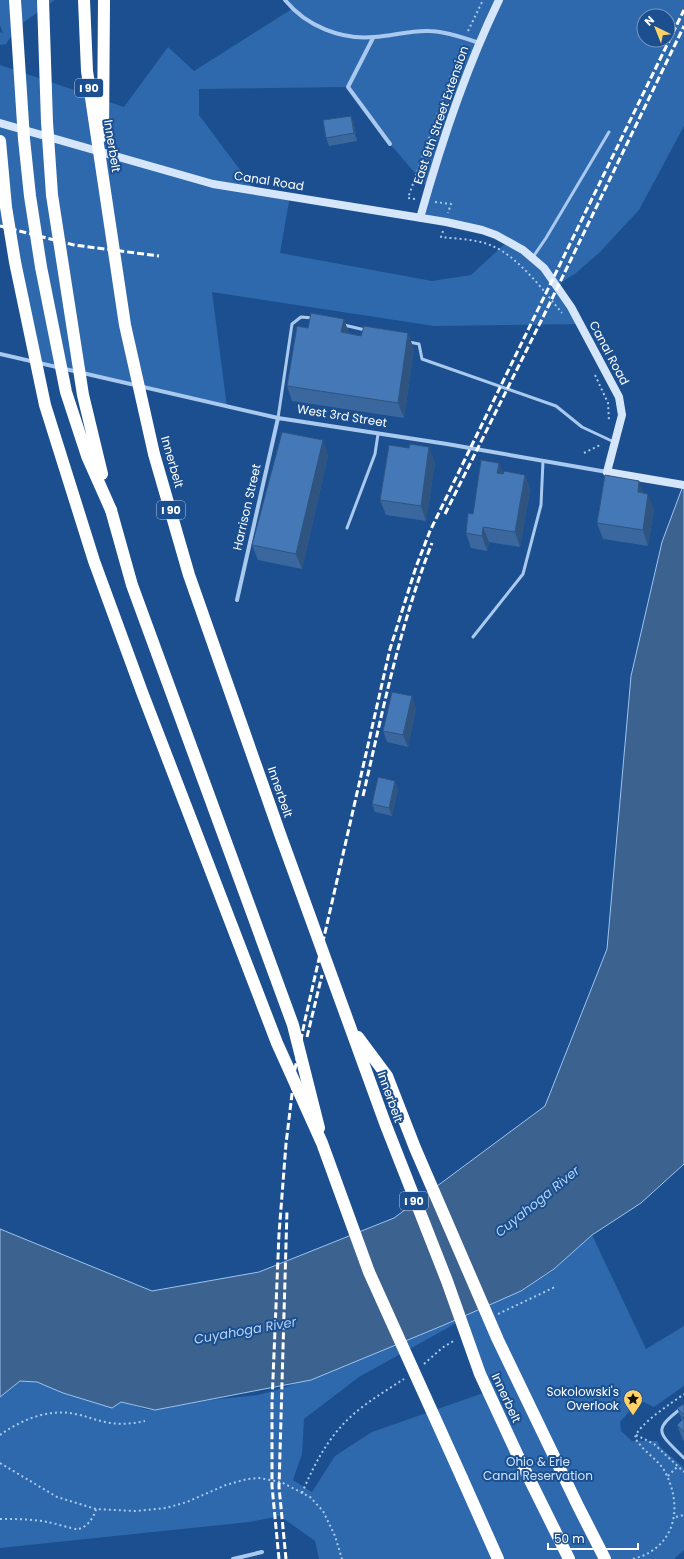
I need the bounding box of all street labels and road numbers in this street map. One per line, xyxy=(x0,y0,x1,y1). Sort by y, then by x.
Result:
street label: East 9th Street Extension xyxy=(409,43,472,186)
road number: I 90 xyxy=(75,79,103,97)
street label: Innerbelt xyxy=(100,118,125,173)
street label: Canal Road xyxy=(233,167,305,194)
street label: Canal Road xyxy=(585,318,634,388)
street label: West 3rd Street xyxy=(296,400,388,431)
street label: Innerbelt xyxy=(157,434,188,490)
street label: Harrison Street xyxy=(228,462,265,552)
road number: I 90 xyxy=(157,501,185,519)
street label: Innerbelt xyxy=(264,764,297,820)
street label: Innerbelt xyxy=(373,1069,408,1125)
road number: I 90 xyxy=(400,1192,428,1210)
street label: Innerbelt xyxy=(488,1370,525,1425)

